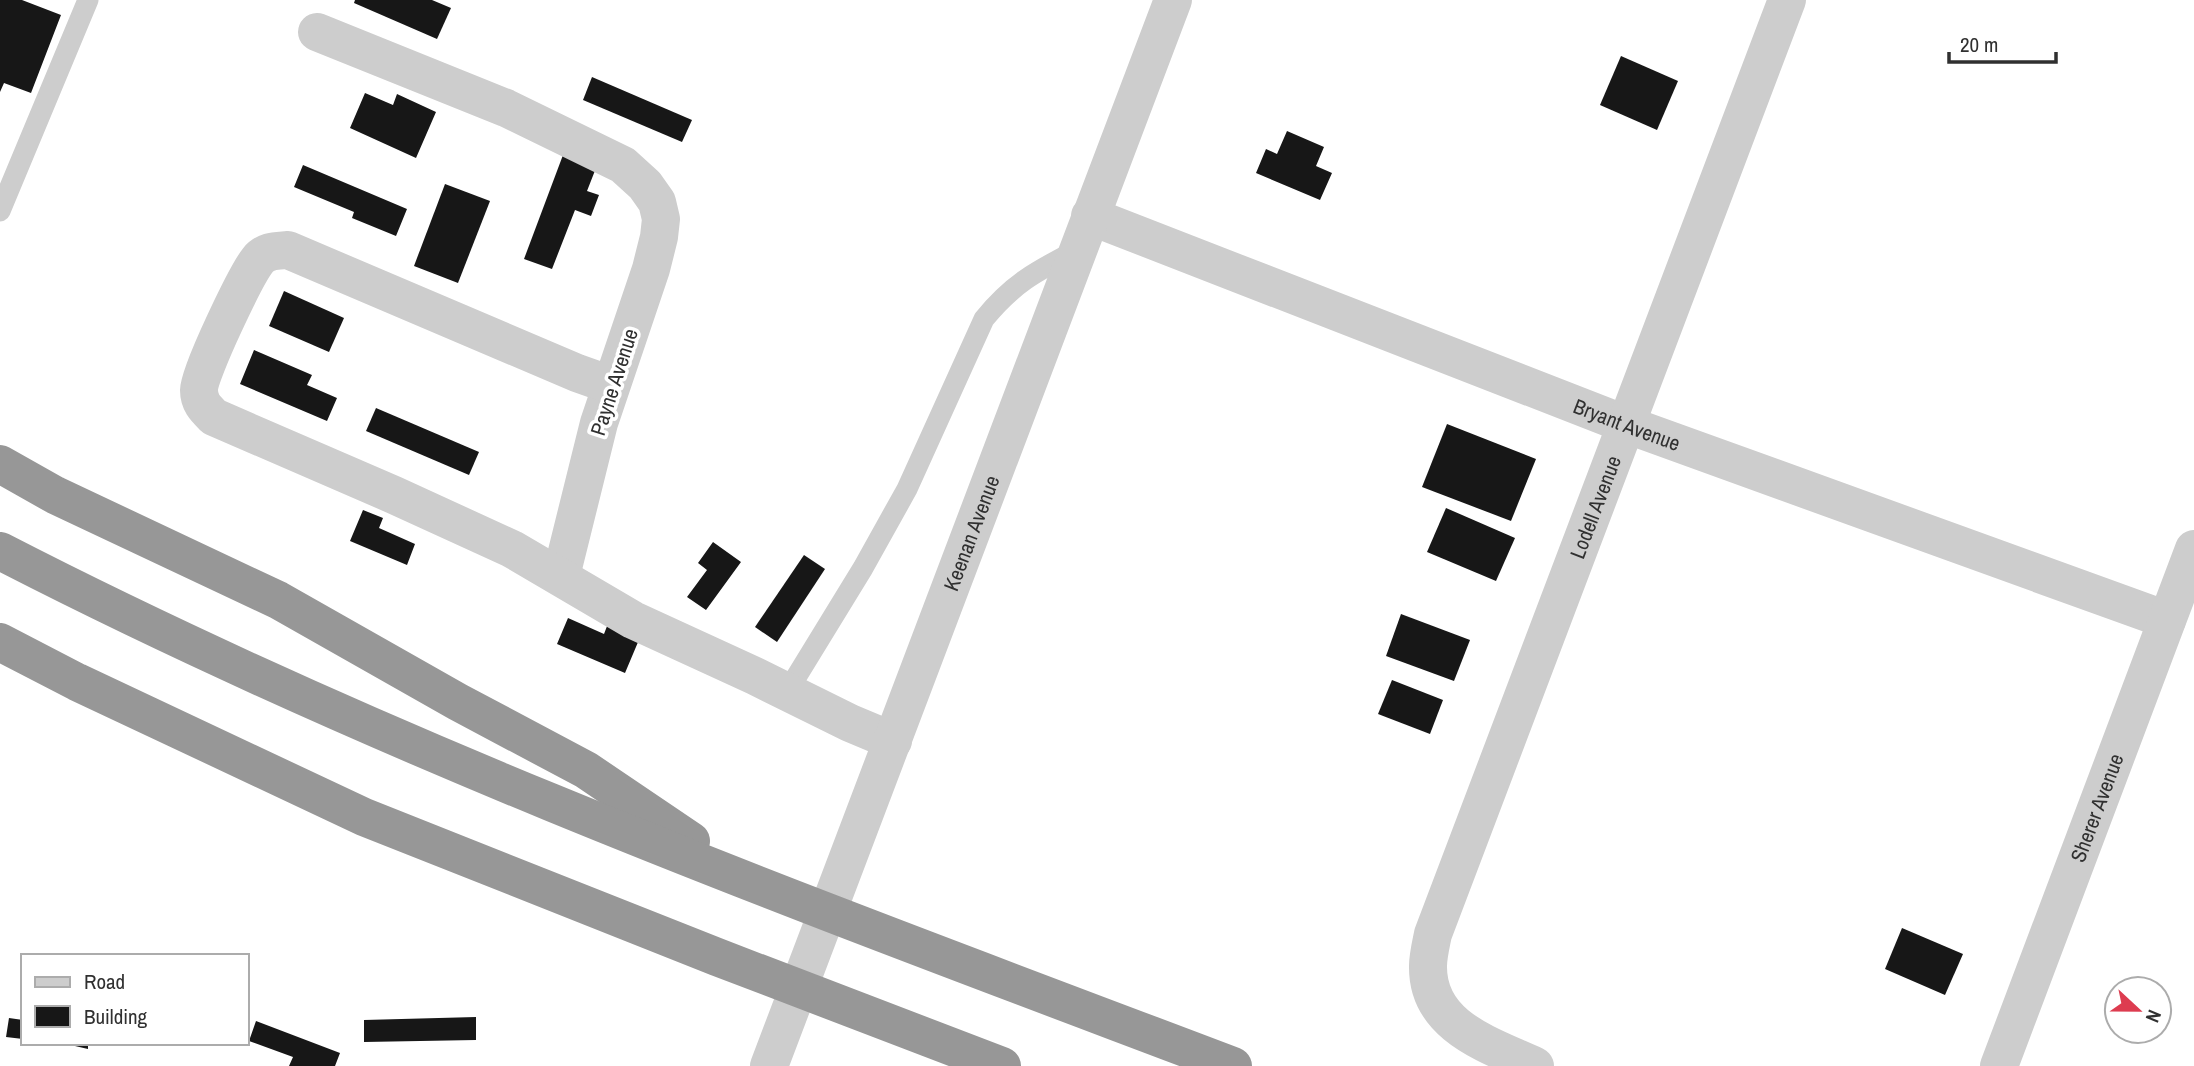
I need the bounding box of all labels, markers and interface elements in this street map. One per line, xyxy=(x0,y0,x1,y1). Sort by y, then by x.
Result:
scale bar xyxy=(1949,21,2056,65)
text: 20 m xyxy=(1960,30,1998,59)
street label: Payne Avenue xyxy=(583,325,645,439)
street label: Bryant Avenue xyxy=(1569,391,1684,457)
street label: Lodell Avenue xyxy=(1562,451,1628,563)
street label: Keenan Avenue xyxy=(936,471,1006,595)
street label: Sherer Avenue xyxy=(2063,749,2130,866)
legend xyxy=(21,954,248,1045)
text: Road xyxy=(84,967,125,996)
north arrow xyxy=(2103,975,2173,1045)
text: Building xyxy=(84,1002,148,1031)
text: N xyxy=(2140,1006,2168,1026)

